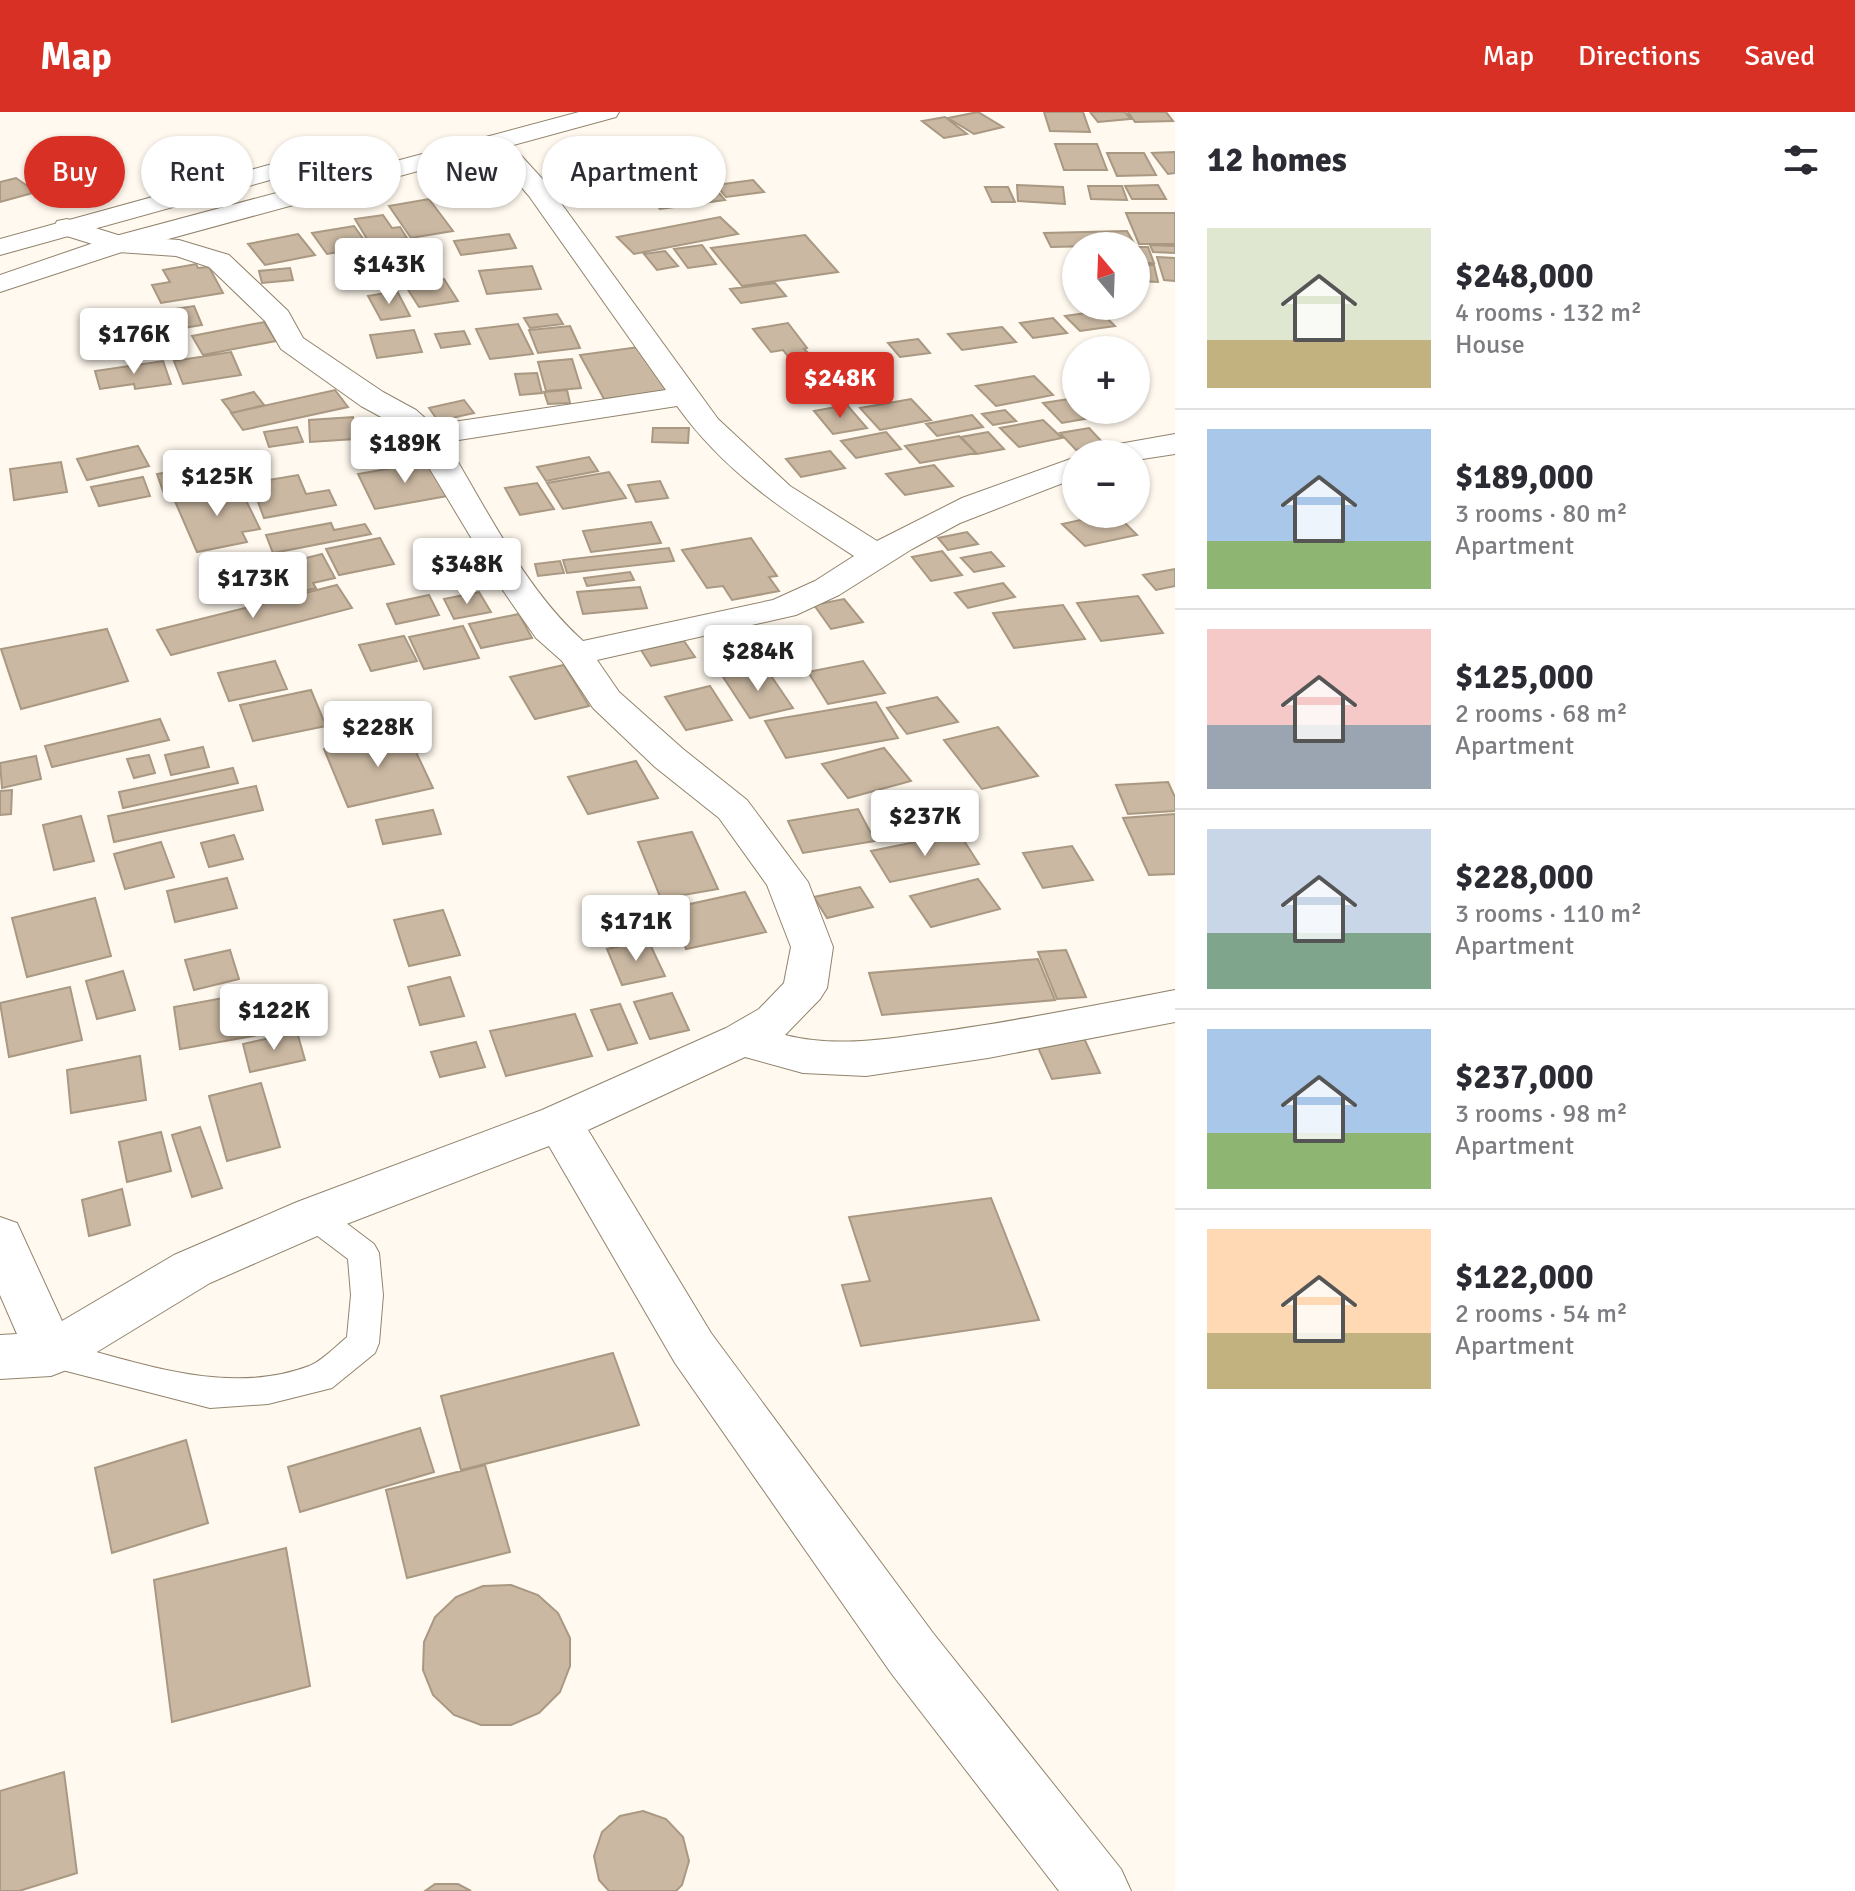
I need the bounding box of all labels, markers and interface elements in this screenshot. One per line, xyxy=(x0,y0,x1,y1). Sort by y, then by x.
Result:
text: Map xyxy=(40,33,112,80)
text: Map xyxy=(1482,39,1534,73)
text: Directions xyxy=(1578,39,1700,73)
text: Saved xyxy=(1744,39,1815,73)
chip: Buy xyxy=(24,136,125,208)
chip: Rent xyxy=(141,136,253,208)
chip: Filters xyxy=(269,136,401,208)
chip: New xyxy=(417,136,526,208)
chip: Apartment xyxy=(542,136,726,208)
icon: filters xyxy=(1779,138,1823,182)
text: 12 homes xyxy=(1207,139,1347,181)
north arrow xyxy=(1062,232,1150,320)
map controls xyxy=(1062,232,1150,528)
pin: $143K xyxy=(333,238,445,306)
text: $143K xyxy=(353,248,425,280)
text: $248,000 xyxy=(1455,255,1594,297)
icon: home xyxy=(1271,260,1367,356)
text: 4 rooms · 132 m² xyxy=(1455,297,1642,329)
pin: $176K xyxy=(78,308,190,376)
text: $176K xyxy=(98,318,170,350)
text: House xyxy=(1455,329,1525,361)
button: + xyxy=(1062,336,1150,424)
pin: $248K xyxy=(784,352,896,420)
text: $248K xyxy=(804,362,876,394)
pin: $189K xyxy=(349,417,461,485)
text: $189K xyxy=(369,427,441,459)
button: − xyxy=(1062,440,1150,528)
pin: $125K xyxy=(161,450,273,518)
text: $189,000 xyxy=(1455,456,1594,498)
text: $125K xyxy=(181,460,253,492)
icon: home xyxy=(1271,461,1367,557)
text: 3 rooms · 80 m² xyxy=(1455,498,1628,530)
text: Apartment xyxy=(1455,530,1574,562)
pin: $348K xyxy=(411,538,523,606)
text: $348K xyxy=(431,548,503,580)
pin: $173K xyxy=(197,552,309,620)
text: $173K xyxy=(217,562,289,594)
pin: $284K xyxy=(702,625,814,693)
text: $284K xyxy=(722,635,794,667)
text: $125,000 xyxy=(1455,656,1594,698)
icon: home xyxy=(1271,661,1367,757)
text: 2 rooms · 68 m² xyxy=(1455,698,1628,730)
pin: $228K xyxy=(322,701,434,769)
text: $228K xyxy=(342,711,414,743)
text: Apartment xyxy=(1455,730,1574,762)
pin: $237K xyxy=(869,790,981,858)
text: $237K xyxy=(889,800,961,832)
text: $228,000 xyxy=(1455,856,1594,898)
icon: home xyxy=(1271,861,1367,957)
pin: $171K xyxy=(580,895,692,963)
text: 3 rooms · 110 m² xyxy=(1455,898,1642,930)
text: $171K xyxy=(600,905,672,937)
text: Apartment xyxy=(1455,930,1574,962)
pin: $122K xyxy=(218,984,330,1052)
text: $122K xyxy=(238,994,310,1026)
text: $237,000 xyxy=(1455,1056,1594,1098)
icon: home xyxy=(1271,1061,1367,1157)
text: 3 rooms · 98 m² xyxy=(1455,1098,1628,1130)
text: Apartment xyxy=(1455,1130,1574,1162)
text: $122,000 xyxy=(1455,1256,1594,1298)
icon: home xyxy=(1271,1261,1367,1357)
text: 2 rooms · 54 m² xyxy=(1455,1298,1628,1330)
text: Apartment xyxy=(1455,1330,1574,1362)

